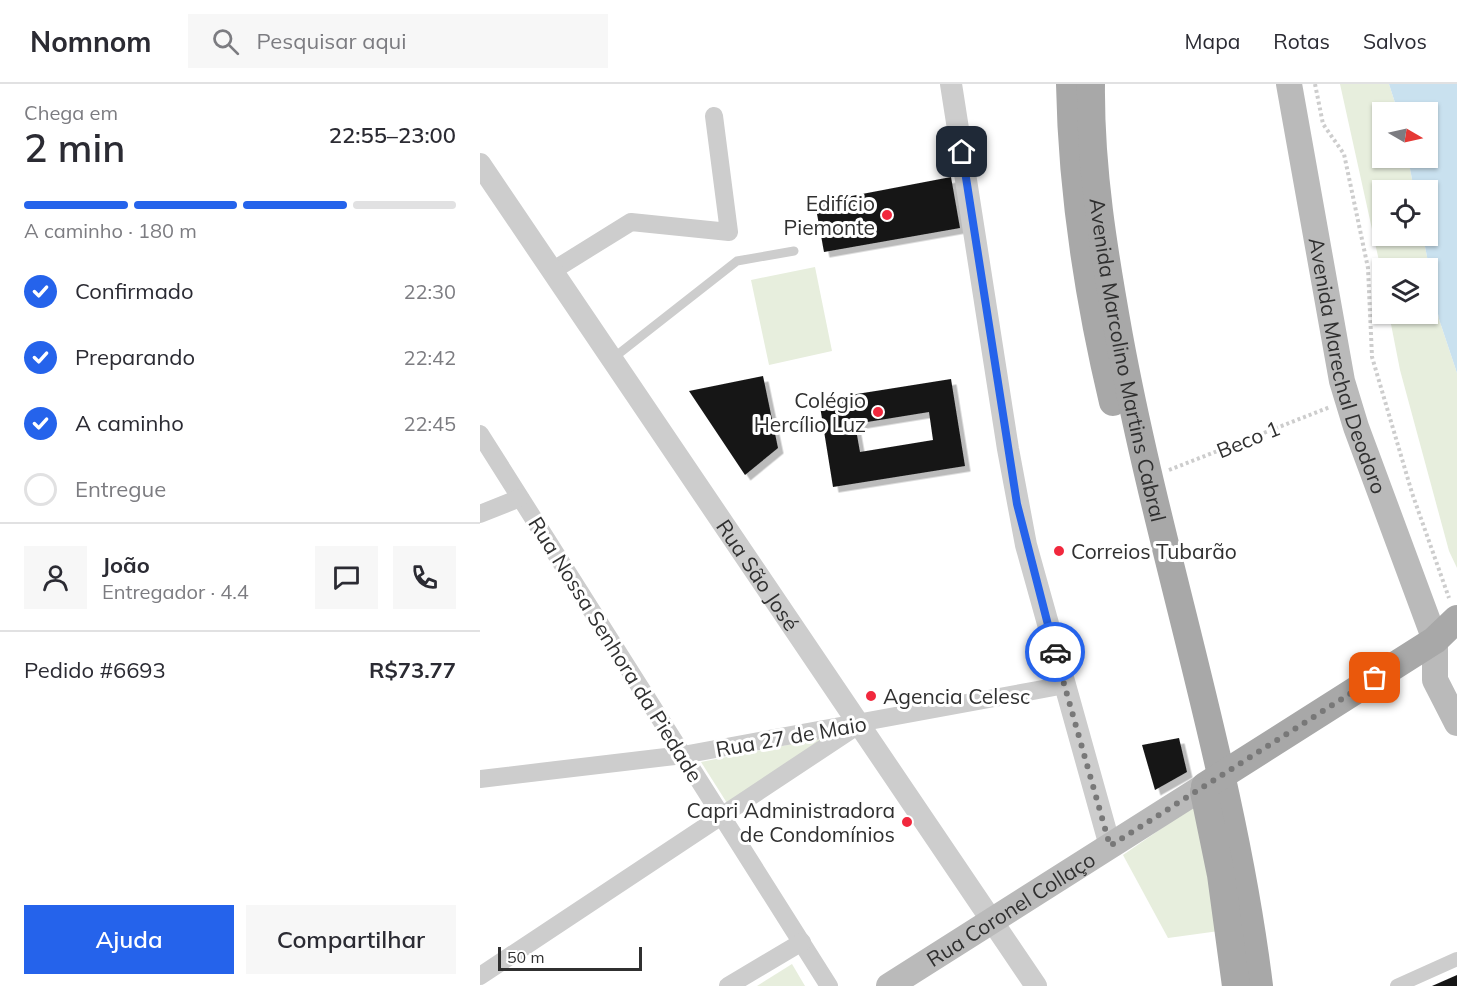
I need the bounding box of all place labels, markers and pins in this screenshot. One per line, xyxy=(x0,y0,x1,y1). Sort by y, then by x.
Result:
pin xyxy=(936,126,987,177)
place label: Edifício Piemonte xyxy=(784,190,875,240)
marker: Edifício Piemonte xyxy=(880,208,894,222)
place label: Colégio Hercílio Luz xyxy=(754,387,866,437)
marker: Colégio Hercílio Luz xyxy=(871,405,885,419)
place label: Correios Tubarão xyxy=(1071,538,1237,564)
marker: Correios Tubarão xyxy=(1052,544,1066,558)
pin xyxy=(1349,652,1400,703)
place label: Agencia Celesc xyxy=(883,683,1030,709)
marker: Agencia Celesc xyxy=(864,689,878,703)
place label: Capri Administradora de Condomínios xyxy=(687,797,895,847)
marker: Capri Administradora de Condomínios xyxy=(900,815,914,829)

